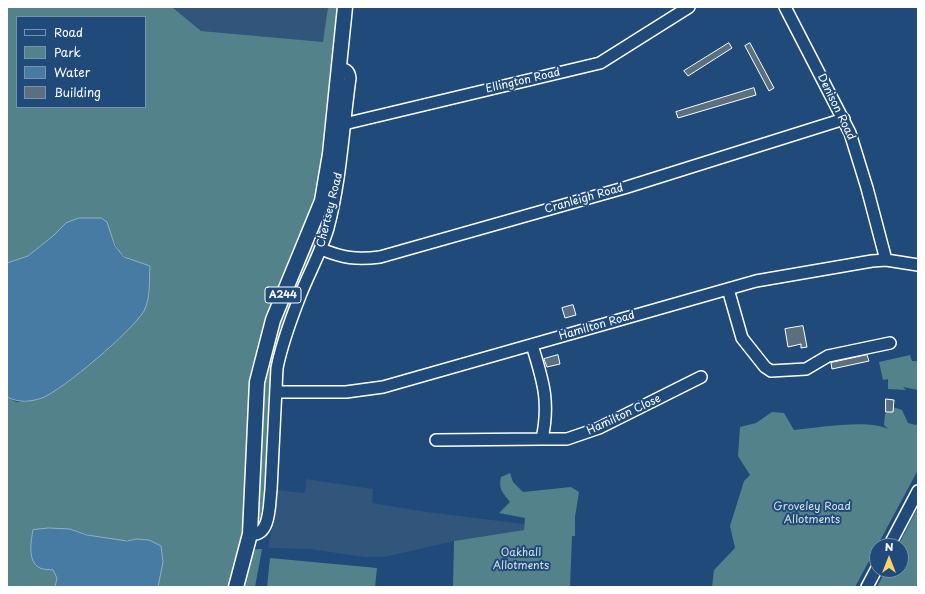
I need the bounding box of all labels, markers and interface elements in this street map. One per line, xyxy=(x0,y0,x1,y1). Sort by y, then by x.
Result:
legend xyxy=(16,16,146,108)
text: Road xyxy=(54,23,83,41)
text: Park xyxy=(54,43,81,61)
text: Water xyxy=(54,63,90,81)
street label: Ellington Road xyxy=(484,66,562,96)
street label: Denison Road xyxy=(814,72,858,142)
text: Building xyxy=(54,83,101,101)
street label: Chertsey Road xyxy=(314,171,346,249)
street label: Cranleigh Road xyxy=(543,181,625,217)
road number: A244 xyxy=(265,287,301,303)
street label: Hamilton Road xyxy=(557,309,637,343)
street label: Hamilton Close xyxy=(585,392,663,438)
park label: Groveley Road Allotments xyxy=(773,500,851,526)
north arrow xyxy=(869,538,909,578)
text: N xyxy=(885,538,893,555)
park label: Oakhall Allotments xyxy=(493,546,549,572)

